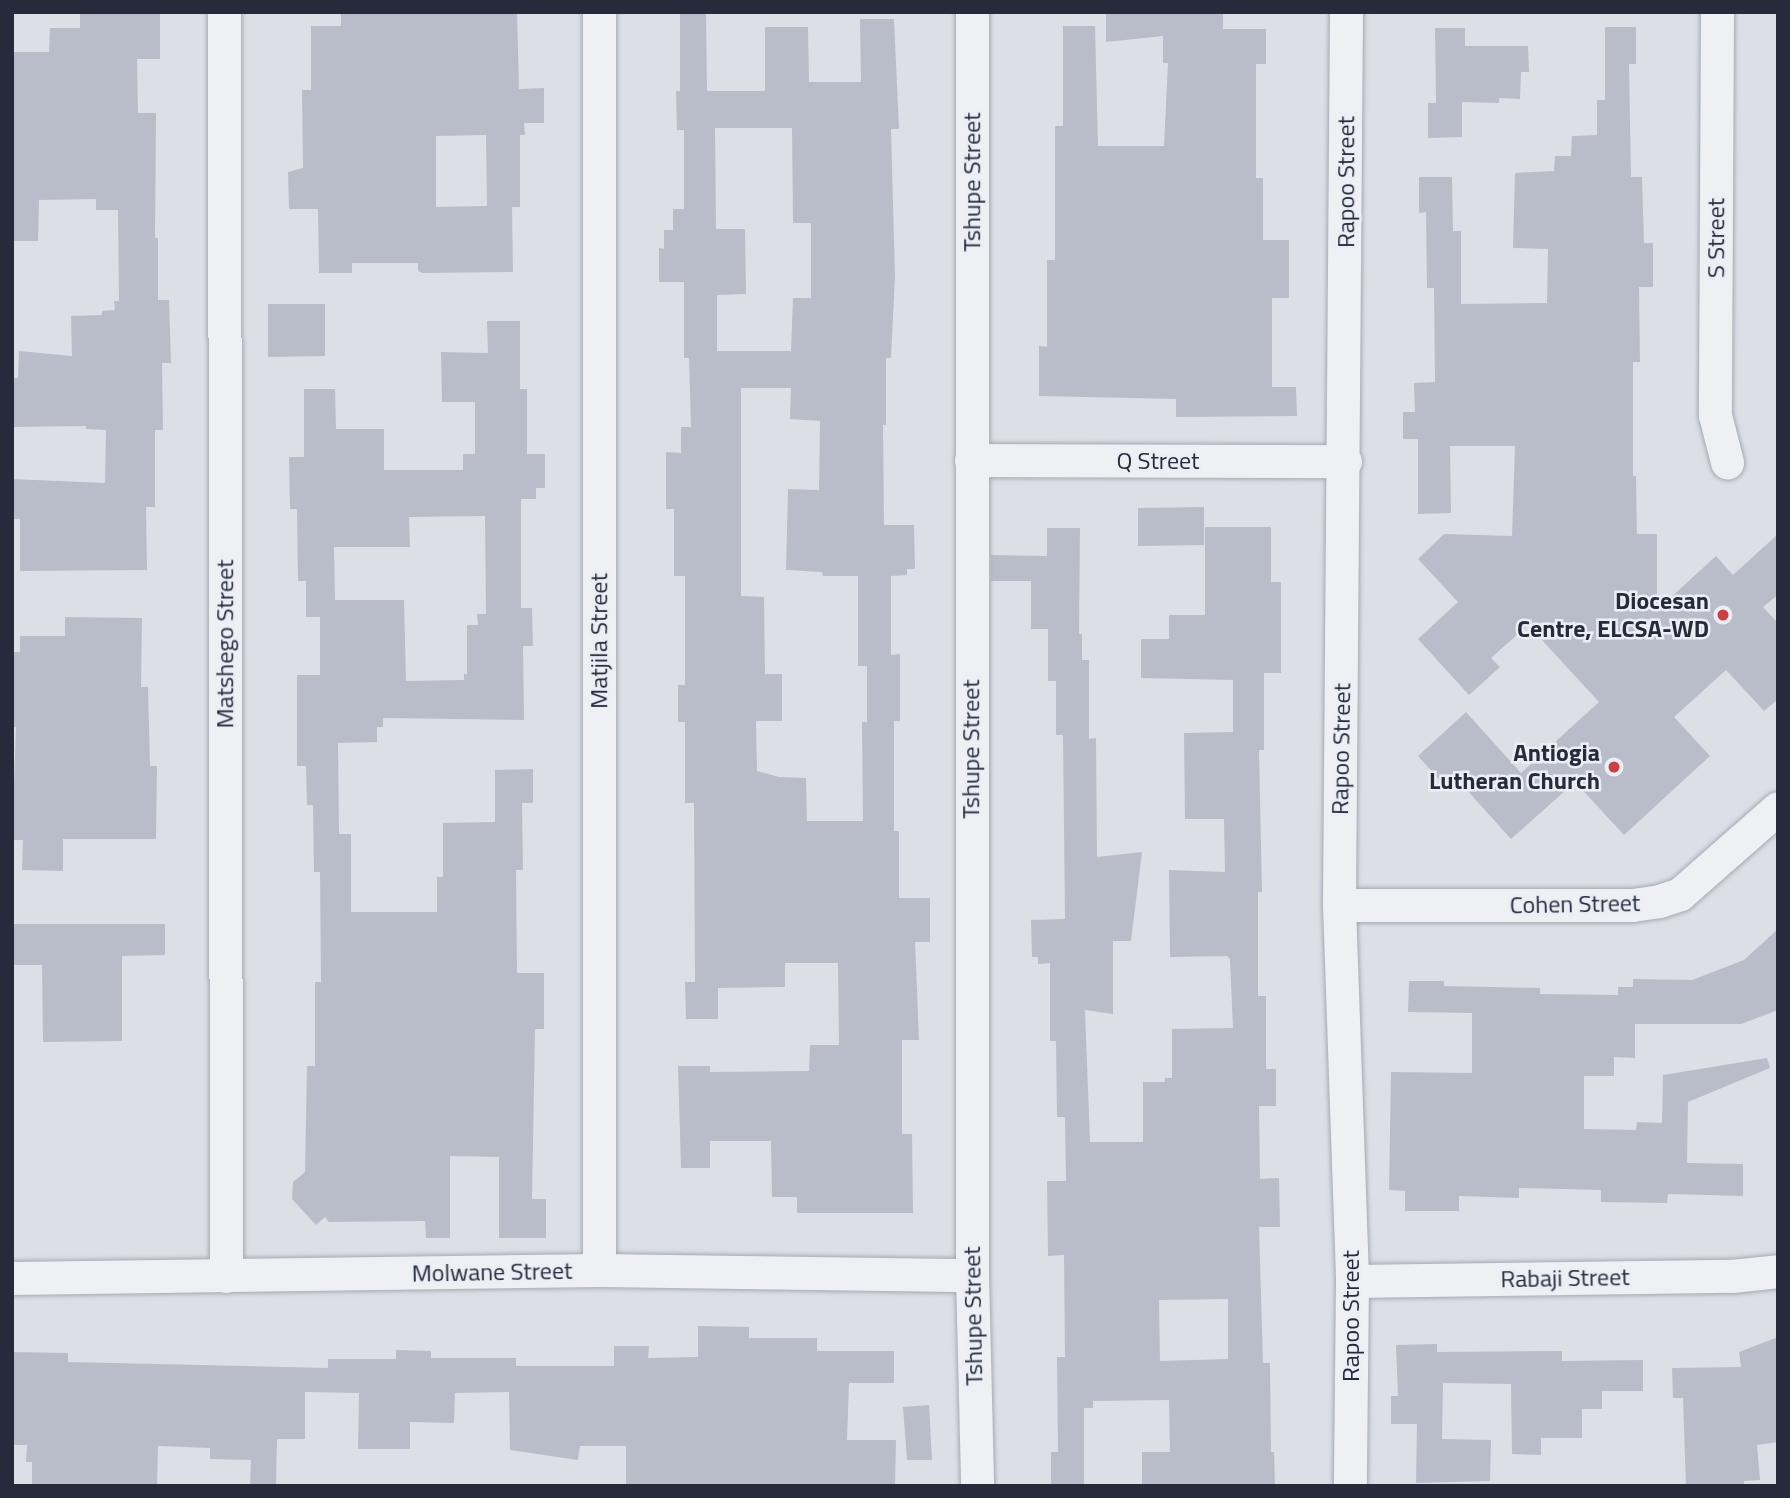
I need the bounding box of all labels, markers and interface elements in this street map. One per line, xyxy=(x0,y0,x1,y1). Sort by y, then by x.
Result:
street label: Tshupe Street xyxy=(958,112,986,252)
street label: Rapoo Street xyxy=(1332,116,1360,248)
street label: S Street xyxy=(1702,198,1730,278)
street label: Q Street xyxy=(1117,447,1199,475)
street label: Matshego Street xyxy=(211,560,239,728)
street label: Matjila Street xyxy=(585,573,613,709)
place label: Diocesan Centre, ELCSA-WD xyxy=(1517,587,1709,643)
marker: Diocesan Centre, ELCSA-WD xyxy=(1715,607,1731,623)
street label: Tshupe Street xyxy=(957,679,985,819)
street label: Rapoo Street xyxy=(1325,683,1357,815)
place label: Antiogia Lutheran Church xyxy=(1429,739,1600,795)
marker: Antiogia Lutheran Church xyxy=(1606,759,1622,775)
street label: Cohen Street xyxy=(1509,888,1641,920)
street label: Tshupe Street xyxy=(957,1246,989,1386)
street label: Rapoo Street xyxy=(1337,1250,1365,1382)
street label: Molwane Street xyxy=(411,1256,573,1288)
street label: Rabaji Street xyxy=(1500,1262,1630,1294)

